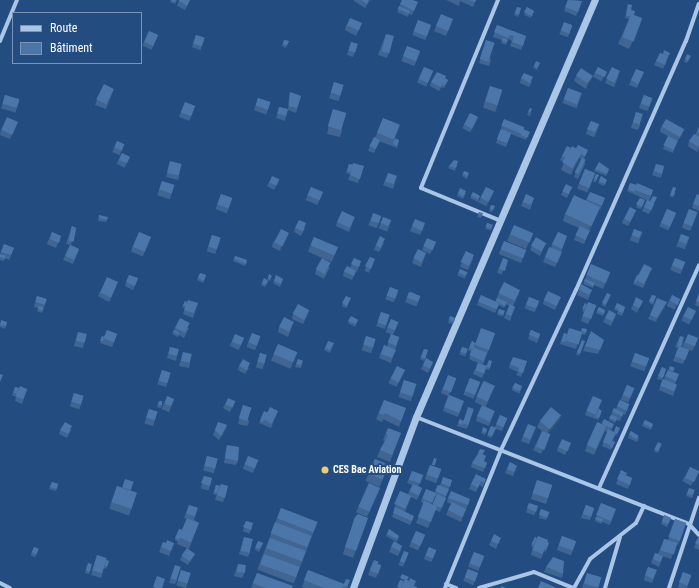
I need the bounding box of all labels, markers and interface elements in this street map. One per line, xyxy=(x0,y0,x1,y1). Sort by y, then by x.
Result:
legend xyxy=(12,12,142,64)
text: Route xyxy=(50,21,77,35)
text: Bâtiment xyxy=(50,41,93,55)
place label: CES Bac Aviation xyxy=(333,464,401,476)
marker: CES Bac Aviation xyxy=(320,465,330,475)

